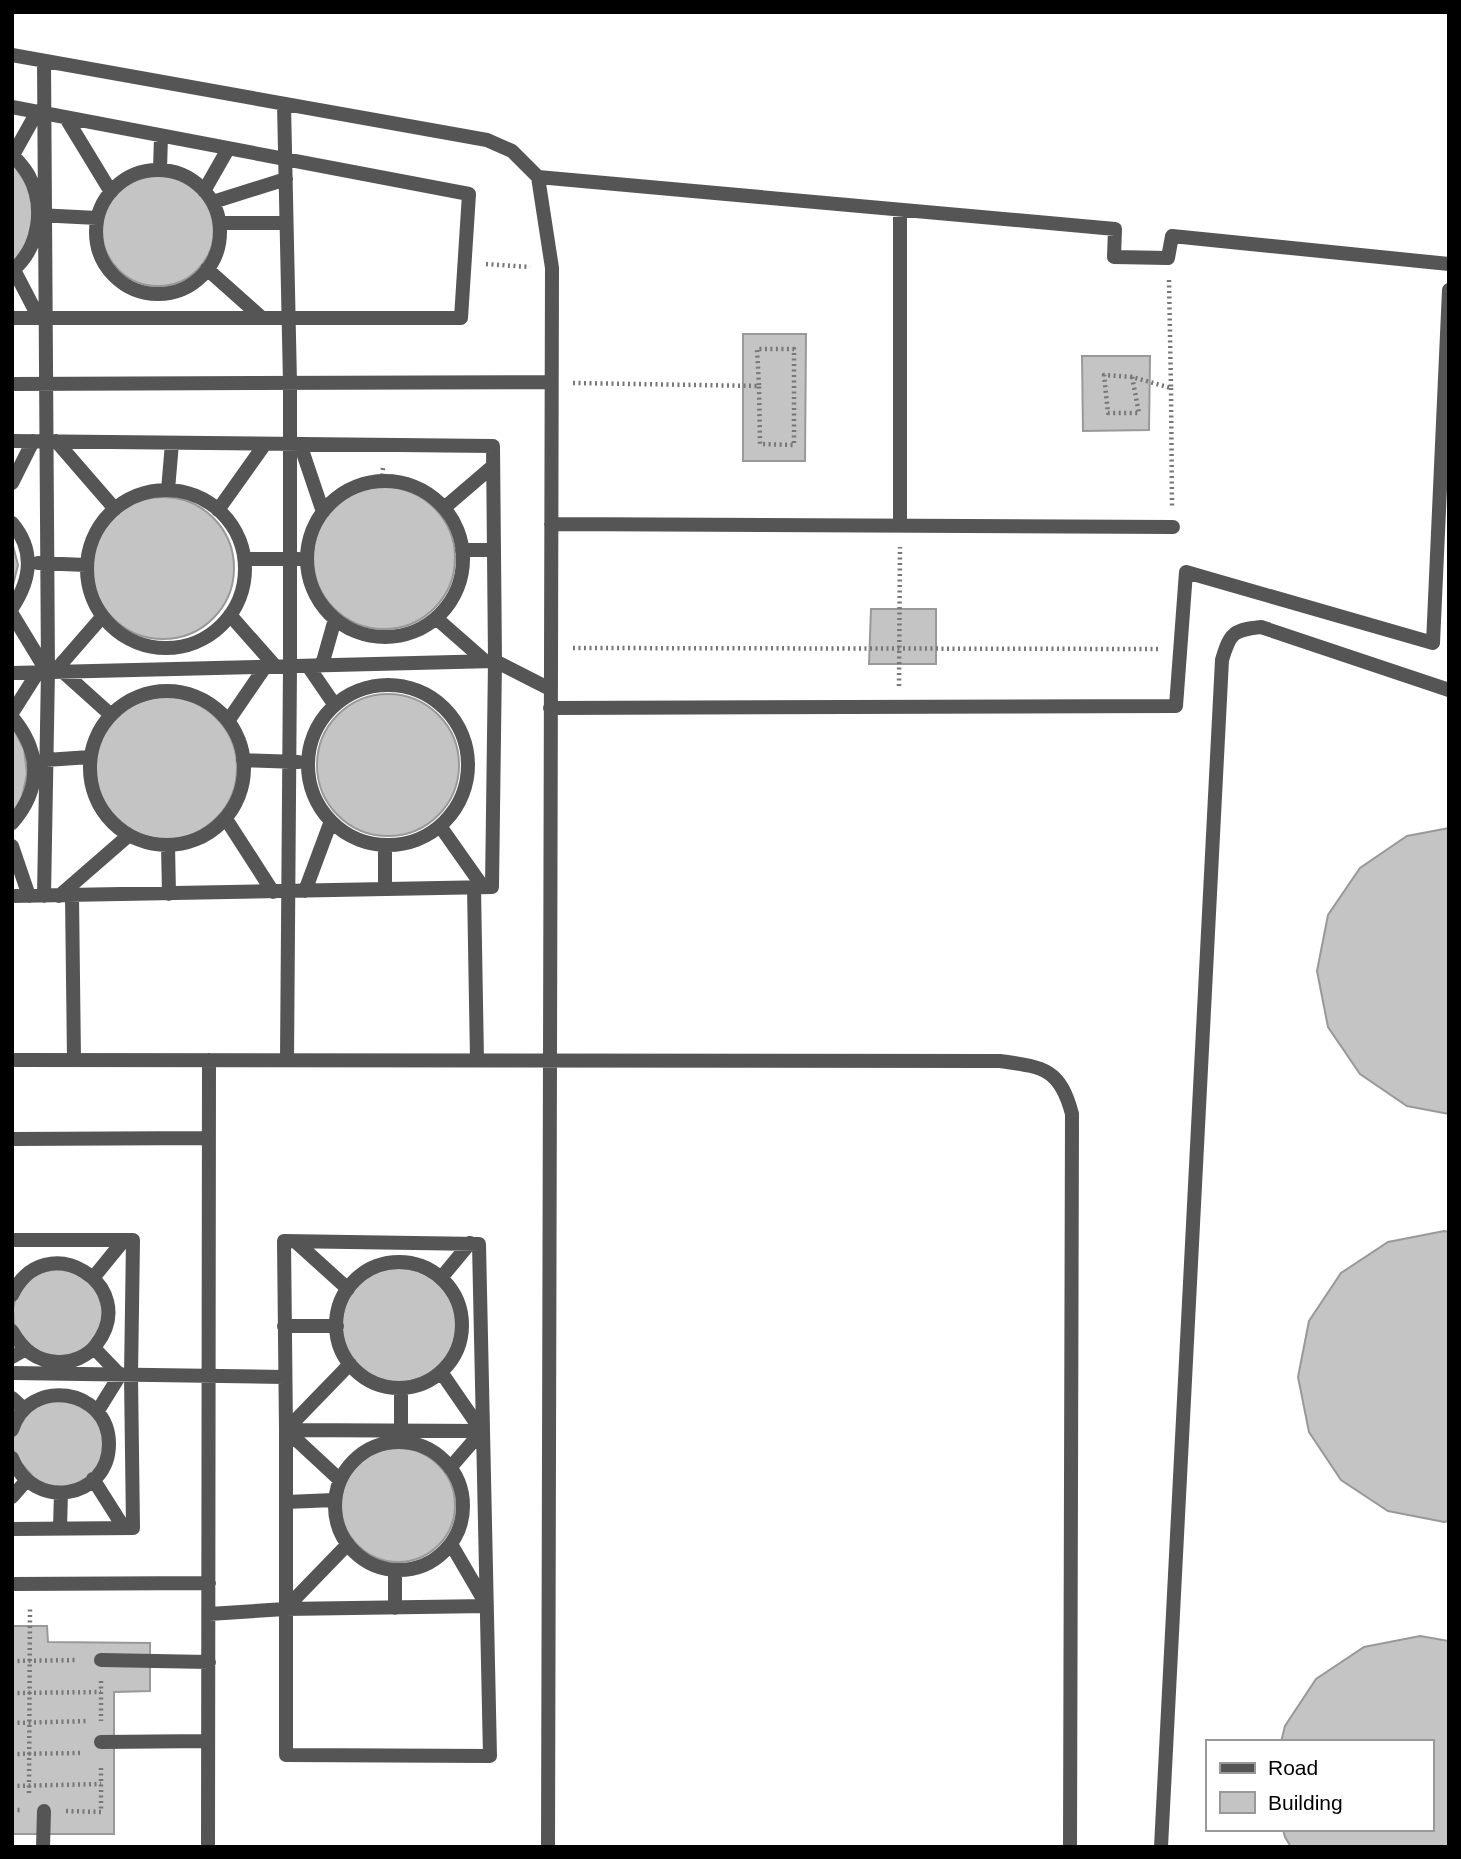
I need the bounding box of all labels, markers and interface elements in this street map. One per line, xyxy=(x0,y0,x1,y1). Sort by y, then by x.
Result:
legend xyxy=(1206,1740,1433,1831)
text: Road xyxy=(1268,1756,1318,1779)
text: Building xyxy=(1268,1791,1343,1814)

